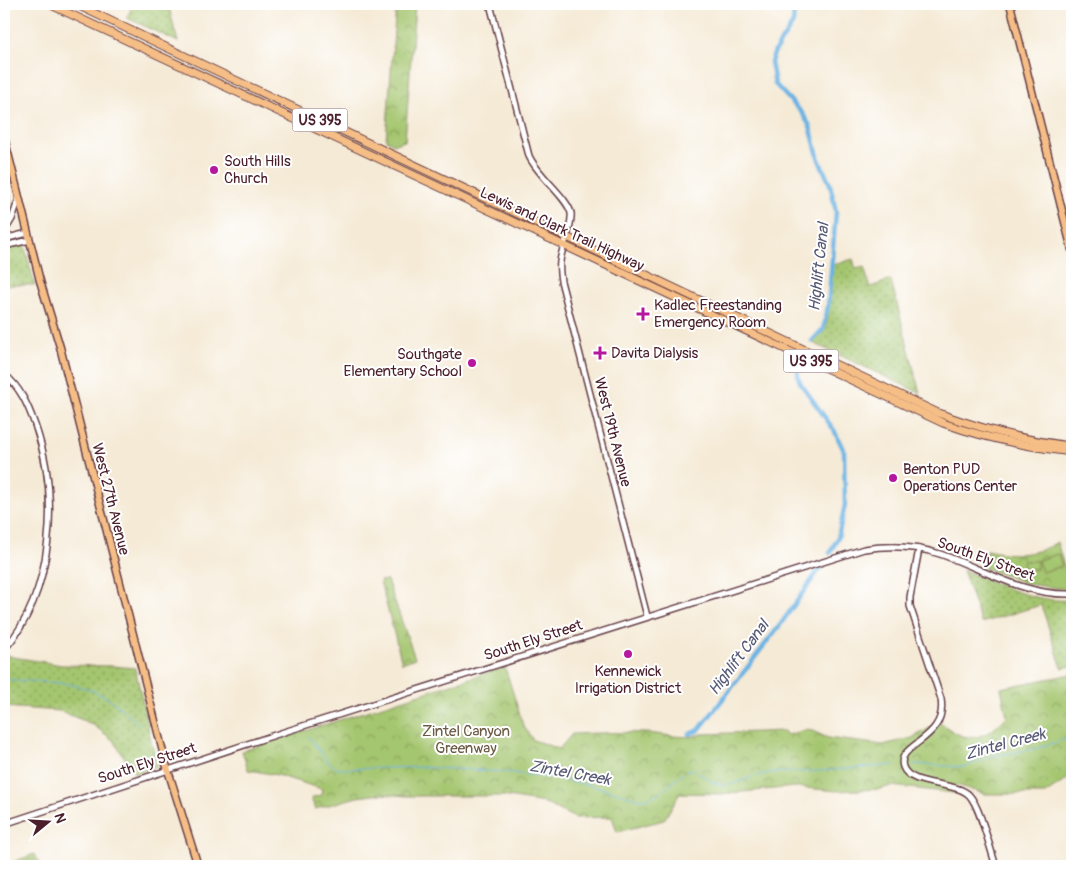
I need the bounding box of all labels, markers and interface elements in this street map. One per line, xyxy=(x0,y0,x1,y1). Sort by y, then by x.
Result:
road number: US 395 xyxy=(292,108,348,132)
place label: South Hills Church xyxy=(224,152,291,188)
marker: South Hills Church xyxy=(208,164,220,176)
street label: Lewis and Clark Trail Highway xyxy=(477,183,647,276)
water label: Highlift Canal xyxy=(804,220,834,312)
place label: Kadlec Freestanding Emergency Room xyxy=(654,296,782,332)
marker: Kadlec Freestanding Emergency Room xyxy=(636,307,650,321)
place label: Davita Dialysis xyxy=(611,344,698,363)
place label: Southgate Elementary School xyxy=(344,345,463,381)
marker: Davita Dialysis xyxy=(593,346,607,360)
road number: US 395 xyxy=(784,350,838,372)
marker: Southgate Elementary School xyxy=(466,357,478,369)
street label: West 19th Avenue xyxy=(590,375,635,489)
street label: West 27th Avenue xyxy=(87,441,134,558)
place label: Benton PUD Operations Center xyxy=(903,460,1018,496)
marker: Benton PUD Operations Center xyxy=(887,472,899,484)
street label: South Ely Street xyxy=(934,533,1038,586)
water label: Highlift Canal xyxy=(704,614,775,699)
street label: South Ely Street xyxy=(482,615,586,665)
marker: Kennewick Irrigation District xyxy=(622,648,634,660)
place label: Kennewick Irrigation District xyxy=(575,662,682,698)
park label: Zintel Canyon Greenway xyxy=(422,722,510,758)
water label: Zintel Creek xyxy=(963,723,1049,764)
street label: South Ely Street xyxy=(96,738,200,788)
water label: Zintel Creek xyxy=(528,756,613,790)
north arrow xyxy=(22,798,72,848)
text: N xyxy=(50,811,69,825)

